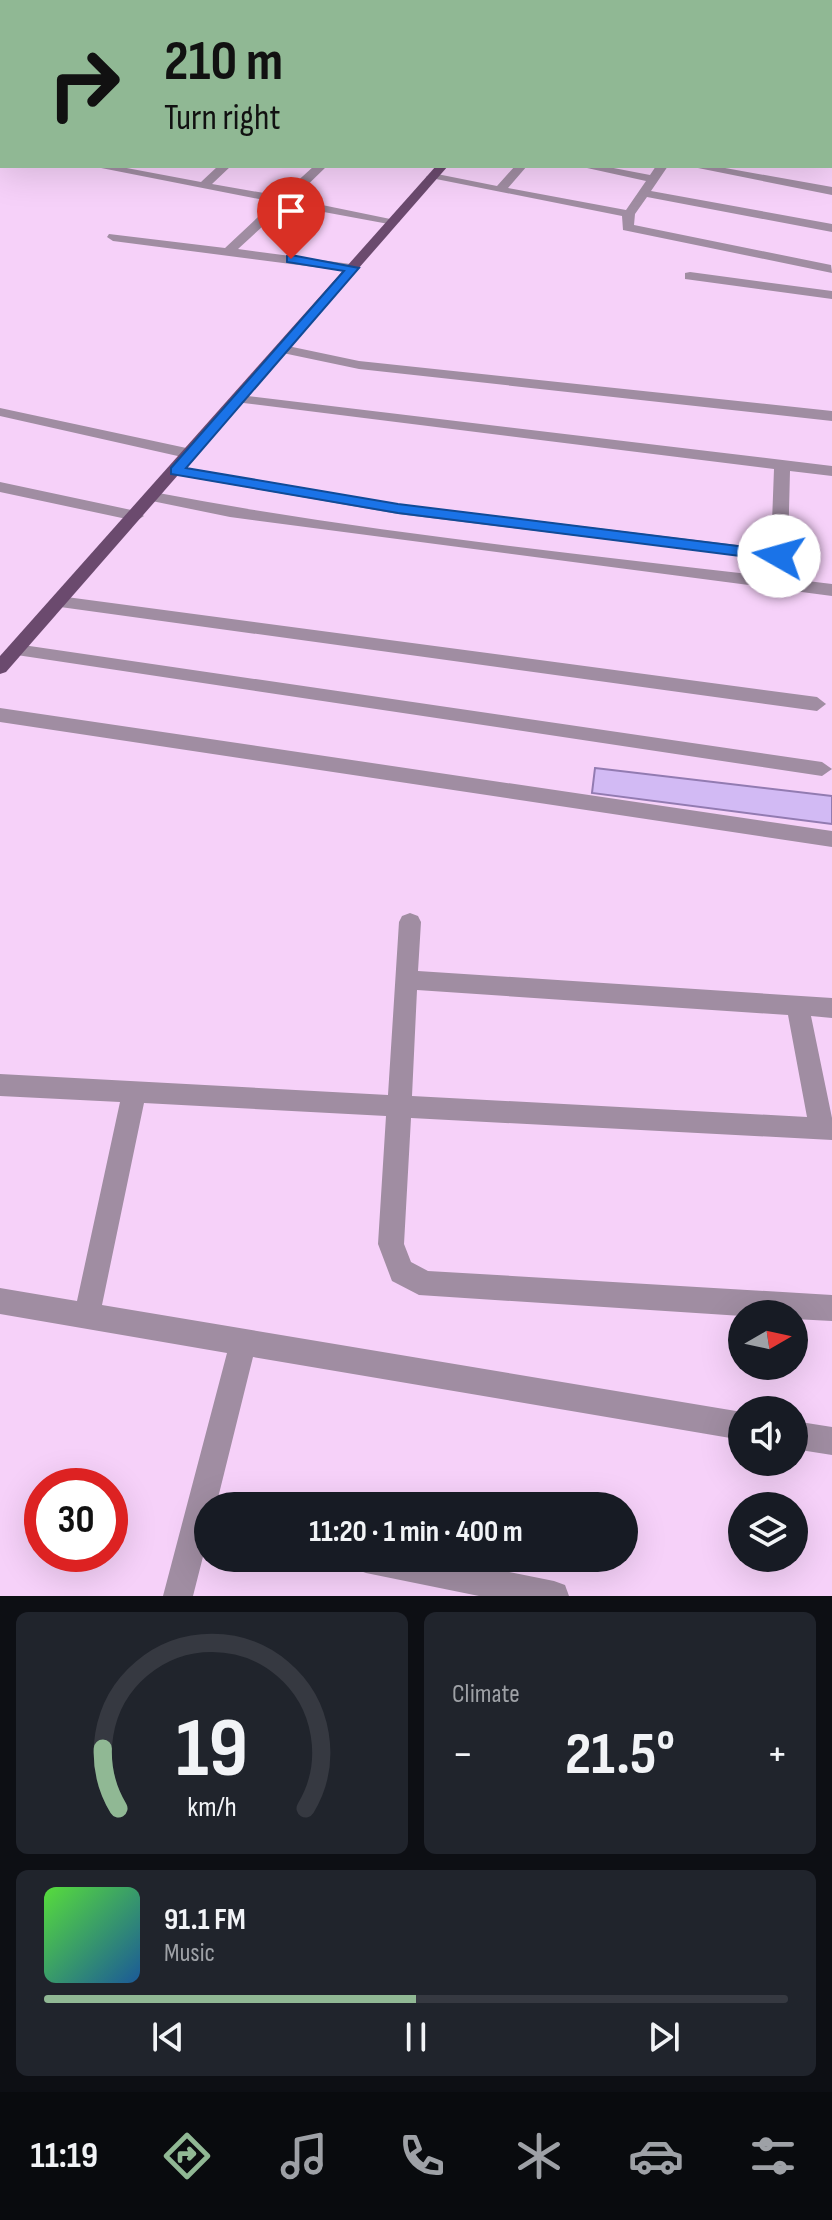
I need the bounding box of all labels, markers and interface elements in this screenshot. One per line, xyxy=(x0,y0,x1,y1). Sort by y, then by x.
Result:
text: 210 m xyxy=(164,29,283,96)
icon: right xyxy=(32,32,136,136)
text: Turn right xyxy=(164,97,281,140)
pin xyxy=(257,177,325,259)
icon: arrive xyxy=(269,189,313,233)
position arrow xyxy=(737,514,821,598)
north arrow xyxy=(728,1300,808,1380)
map controls xyxy=(728,1300,808,1572)
button: sound xyxy=(728,1396,808,1476)
speed limit sign: 30 xyxy=(24,1468,128,1572)
button: layers xyxy=(728,1492,808,1572)
text: 11:20 · 1 min · 400 m xyxy=(309,1514,523,1550)
text: Climate xyxy=(452,1679,520,1710)
text: 19 xyxy=(176,1700,248,1800)
text: 21.5° xyxy=(565,1719,675,1791)
text: − xyxy=(452,1728,474,1781)
text: + xyxy=(766,1728,788,1781)
text: km/h xyxy=(187,1790,237,1825)
text: 91.1 FM xyxy=(164,1902,246,1938)
text: Music xyxy=(164,1938,215,1969)
icon: previous xyxy=(146,2015,190,2059)
icon: pause xyxy=(394,2015,438,2059)
icon: next xyxy=(642,2015,686,2059)
icon: directions xyxy=(159,2128,215,2184)
icon: music xyxy=(276,2128,332,2184)
icon: phone xyxy=(394,2128,450,2184)
icon: climate xyxy=(511,2128,567,2184)
icon: car xyxy=(628,2128,684,2184)
icon: filters xyxy=(745,2128,801,2184)
text: 11:19 xyxy=(31,2135,98,2178)

